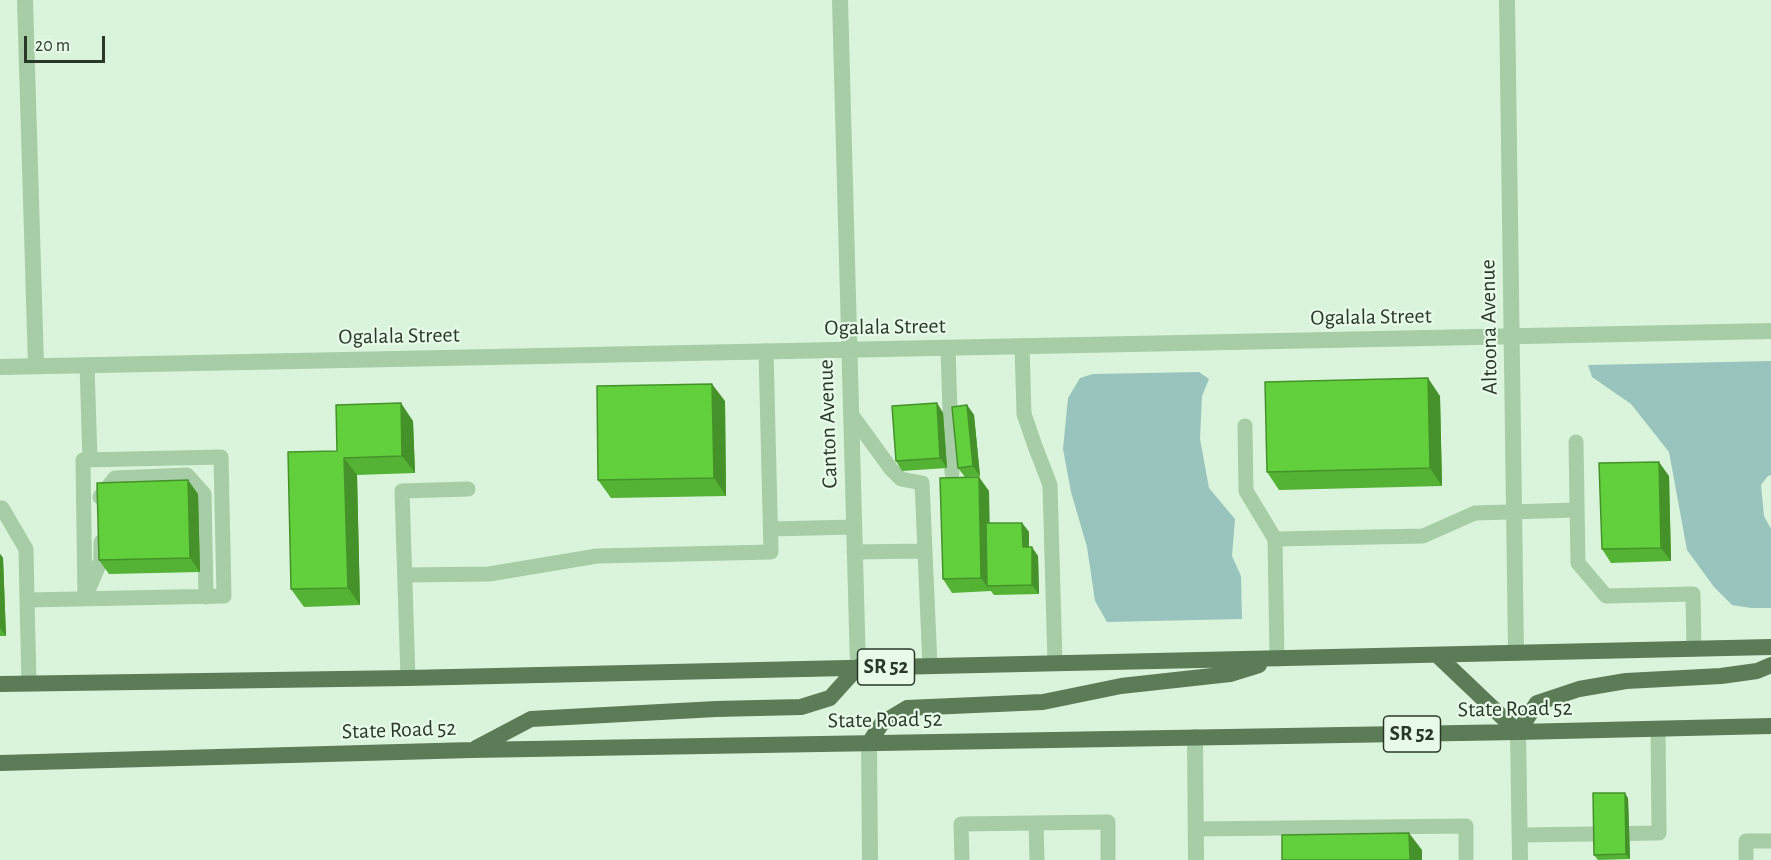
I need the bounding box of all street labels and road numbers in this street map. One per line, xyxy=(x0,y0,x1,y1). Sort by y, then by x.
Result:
street label: Altoona Avenue xyxy=(1475,259,1503,395)
street label: Ogalala Street xyxy=(1310,303,1432,331)
street label: Ogalala Street xyxy=(824,313,946,341)
street label: Ogalala Street xyxy=(338,322,460,350)
street label: Canton Avenue xyxy=(813,359,843,489)
road number: SR 52 xyxy=(858,649,914,685)
street label: State Road 52 xyxy=(1457,695,1573,723)
street label: State Road 52 xyxy=(827,706,943,734)
street label: State Road 52 xyxy=(341,715,457,745)
road number: SR 52 xyxy=(1384,716,1440,752)

